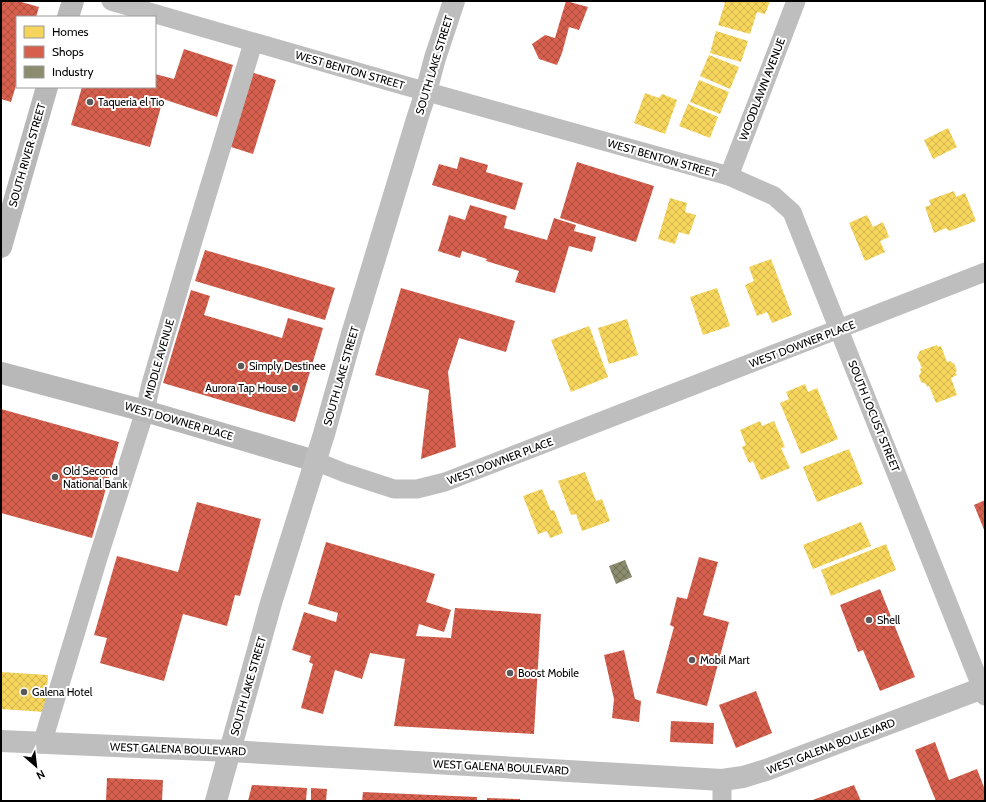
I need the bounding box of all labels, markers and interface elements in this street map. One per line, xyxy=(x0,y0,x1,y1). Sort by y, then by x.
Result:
street label: SOUTH LAKE STREET xyxy=(412,14,456,116)
legend xyxy=(16,16,156,88)
text: Homes xyxy=(52,24,89,39)
street label: WOODLAWN AVENUE xyxy=(736,36,788,142)
text: Shops xyxy=(52,44,84,59)
street label: WEST BENTON STREET xyxy=(294,48,406,92)
text: Industry xyxy=(52,64,93,79)
place label: Taqueria el Tio xyxy=(98,95,164,109)
marker: Taqueria el Tio xyxy=(85,97,95,107)
street label: SOUTH RIVER STREET xyxy=(5,101,49,208)
street label: WEST BENTON STREET xyxy=(606,136,718,180)
street label: MIDDLE AVENUE xyxy=(141,317,177,401)
street label: WEST DOWNER PLACE xyxy=(747,317,857,371)
street label: SOUTH LAKE STREET xyxy=(320,324,362,427)
street label: SOUTH LOCUST STREET xyxy=(845,358,903,474)
place label: Simply Destinee xyxy=(249,359,326,373)
marker: Simply Destinee xyxy=(236,361,246,371)
place label: Aurora Tap House xyxy=(205,381,287,395)
marker: Aurora Tap House xyxy=(290,383,300,393)
street label: WEST DOWNER PLACE xyxy=(123,399,235,443)
street label: WEST DOWNER PLACE xyxy=(445,434,555,488)
place label: Old Second National Bank xyxy=(63,464,127,491)
marker: Old Second National Bank xyxy=(50,472,60,482)
place label: Shell xyxy=(877,613,901,627)
marker: Shell xyxy=(864,615,874,625)
street label: SOUTH LAKE STREET xyxy=(227,634,269,737)
place label: Mobil Mart xyxy=(700,653,750,667)
marker: Mobil Mart xyxy=(687,655,697,665)
place label: Boost Mobile xyxy=(518,666,579,680)
marker: Boost Mobile xyxy=(505,668,515,678)
place label: Galena Hotel xyxy=(32,685,93,699)
marker: Galena Hotel xyxy=(19,687,29,697)
street label: WEST GALENA BOULEVARD xyxy=(765,715,897,777)
street label: WEST GALENA BOULEVARD xyxy=(110,740,246,758)
north arrow xyxy=(16,746,56,786)
street label: WEST GALENA BOULEVARD xyxy=(433,756,569,778)
text: N xyxy=(34,767,47,783)

